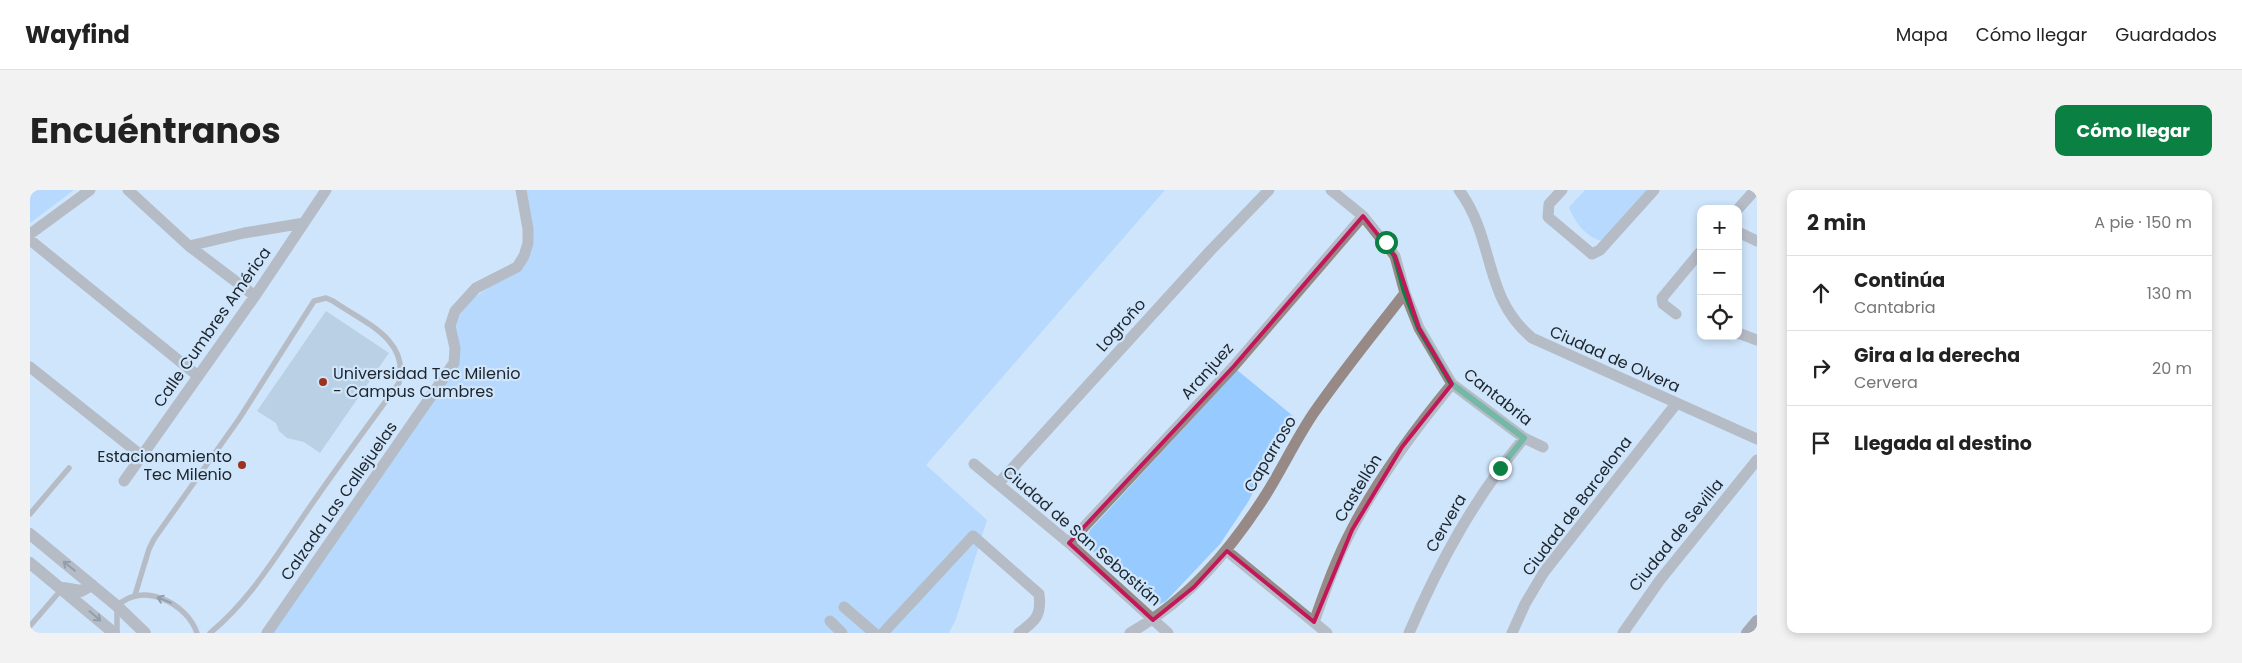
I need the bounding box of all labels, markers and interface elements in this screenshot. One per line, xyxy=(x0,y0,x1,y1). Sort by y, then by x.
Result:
text: Wayfind xyxy=(25,18,130,51)
text: Mapa xyxy=(1896,22,1948,47)
text: Cómo llegar xyxy=(1976,22,2087,47)
text: Guardados xyxy=(2115,22,2217,47)
button: Cómo llegar xyxy=(2055,105,2212,156)
text: Encuéntranos xyxy=(30,106,281,155)
map controls xyxy=(1697,205,1742,340)
button: + xyxy=(1697,205,1742,250)
text: 2 min xyxy=(1807,208,1866,237)
text: A pie · 150 m xyxy=(2094,211,2192,234)
route start xyxy=(1375,231,1398,254)
street label: Calle Cumbres América xyxy=(148,242,276,412)
button: − xyxy=(1697,250,1742,295)
text: Continúa xyxy=(1854,267,1945,294)
icon: ahead xyxy=(1807,279,1835,307)
text: 130 m xyxy=(2147,282,2192,305)
street label: Logroño xyxy=(1091,293,1151,357)
button: locate xyxy=(1697,295,1742,340)
text: Cantabria xyxy=(1854,296,1936,319)
street label: Ciudad de Olvera xyxy=(1546,320,1684,398)
street label: Aranjuez xyxy=(1175,338,1239,404)
text: Gira a la derecha xyxy=(1854,342,2020,369)
icon: right xyxy=(1807,354,1835,382)
text: 20 m xyxy=(2152,357,2192,380)
place label: Universidad Tec Milenio - Campus Cumbres xyxy=(333,362,520,403)
street label: Cantabria xyxy=(1459,363,1537,431)
text: Cervera xyxy=(1854,371,1918,394)
marker: Universidad Tec Milenio - Campus Cumbres xyxy=(317,376,329,388)
street label: Caparroso xyxy=(1238,411,1302,497)
street label: Calzada Las Callejuelas xyxy=(275,417,403,585)
icon: arrive xyxy=(1807,429,1835,457)
text: Llegada al destino xyxy=(1854,430,2032,457)
street label: Ciudad de Barcelona xyxy=(1517,431,1637,581)
place label: Estacionamiento Tec Milenio xyxy=(97,445,232,486)
street label: Castellón xyxy=(1329,450,1387,526)
route end xyxy=(1489,457,1512,480)
marker: Estacionamiento Tec Milenio xyxy=(236,459,248,471)
street label: Ciudad de San Sebastián xyxy=(998,461,1166,611)
street label: Ciudad de Sevilla xyxy=(1623,474,1729,596)
street label: Cervera xyxy=(1420,490,1472,556)
one-way arrow xyxy=(63,561,76,572)
one-way arrow xyxy=(157,595,172,604)
one-way arrow xyxy=(88,610,101,622)

